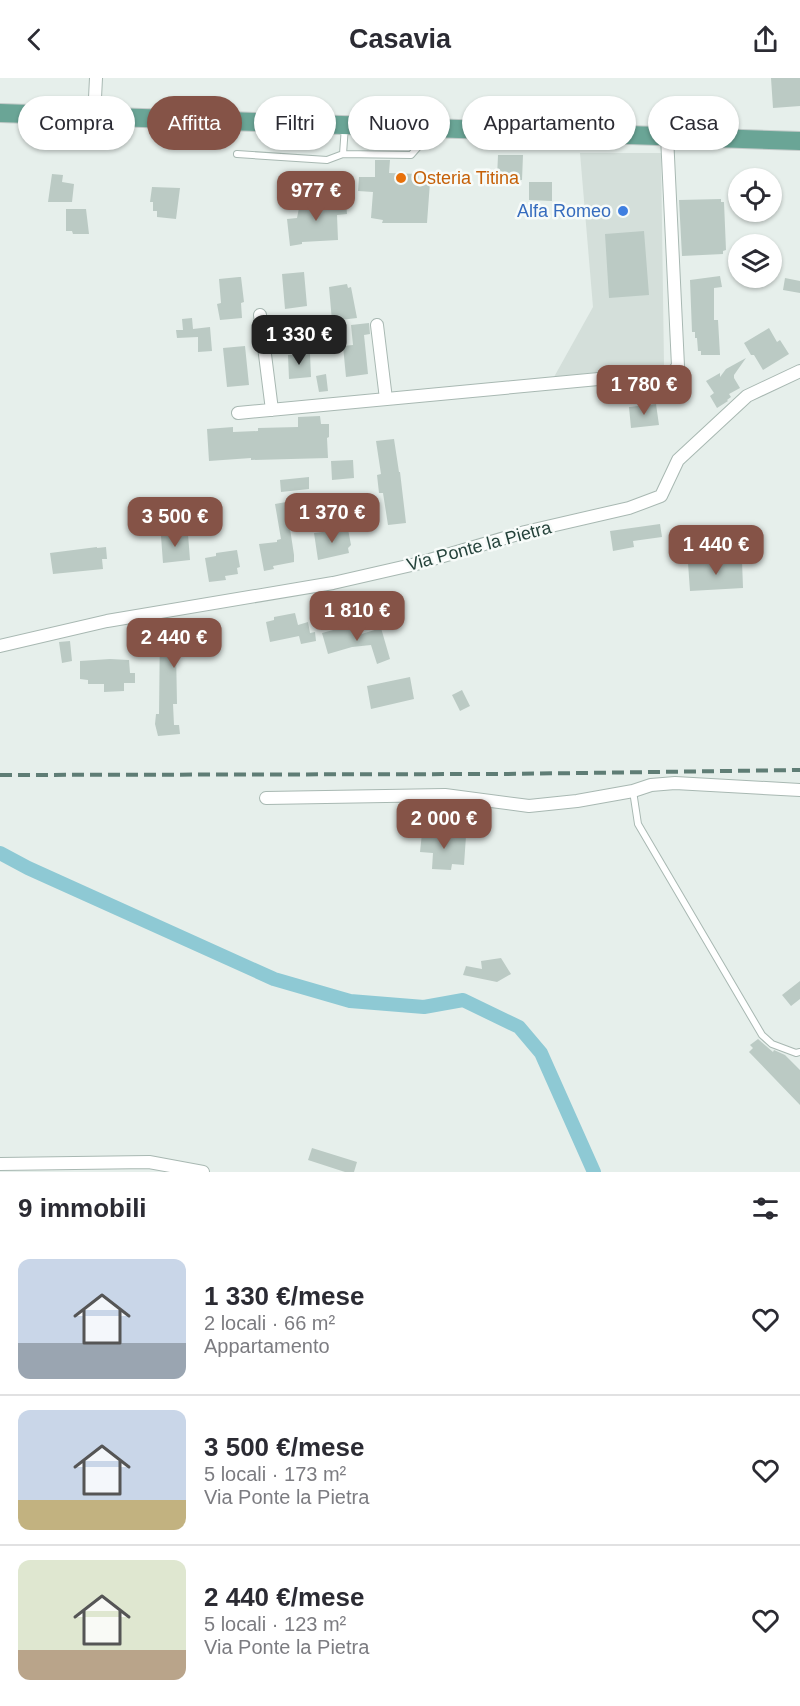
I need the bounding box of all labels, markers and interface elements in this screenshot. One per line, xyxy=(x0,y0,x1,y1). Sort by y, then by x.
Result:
icon: back xyxy=(18,23,51,56)
icon: share xyxy=(749,23,782,56)
text: Casavia xyxy=(349,24,451,54)
chip: Compra xyxy=(18,96,135,150)
chip: Affitta xyxy=(147,96,242,150)
chip: Filtri xyxy=(254,96,336,150)
chip: Nuovo xyxy=(348,96,450,150)
chip: Appartamento xyxy=(462,96,636,150)
chip: Casa xyxy=(648,96,739,150)
place label: Osteria Titina xyxy=(413,168,520,188)
map controls xyxy=(728,168,782,288)
button: locate xyxy=(728,168,782,222)
pin: 977 € xyxy=(274,171,358,222)
marker: Osteria Titina xyxy=(394,171,408,185)
text: 977 € xyxy=(291,179,341,201)
place label: Alfa Romeo xyxy=(517,201,611,221)
marker: Alfa Romeo xyxy=(616,204,630,218)
button: layers xyxy=(728,234,782,288)
pin: 1 330 € xyxy=(244,315,354,366)
text: 1 330 € xyxy=(266,323,332,345)
pin: 1 780 € xyxy=(589,365,699,416)
text: 1 780 € xyxy=(611,373,677,395)
pin: 1 370 € xyxy=(277,493,387,544)
pin: 3 500 € xyxy=(120,497,230,548)
text: 1 370 € xyxy=(299,501,365,523)
text: 3 500 € xyxy=(142,505,208,527)
street label: Via Ponte la Pietra xyxy=(405,517,554,575)
pin: 1 440 € xyxy=(661,525,771,576)
text: 1 440 € xyxy=(683,533,749,555)
pin: 1 810 € xyxy=(302,591,412,642)
text: 1 810 € xyxy=(324,599,390,621)
pin: 2 440 € xyxy=(119,618,229,669)
text: 2 440 € xyxy=(141,626,207,648)
pin: 2 000 € xyxy=(389,799,499,850)
text: 2 000 € xyxy=(411,807,477,829)
icon: filters xyxy=(749,1192,782,1225)
text: 9 immobili xyxy=(18,1193,147,1223)
text: 1 330 €/mese xyxy=(204,1281,364,1311)
icon: home xyxy=(66,1283,138,1355)
icon: heart xyxy=(749,1303,782,1336)
text: 2 locali · 66 m² xyxy=(204,1312,335,1334)
text: Appartamento xyxy=(204,1335,330,1357)
text: 3 500 €/mese xyxy=(204,1432,364,1462)
icon: home xyxy=(66,1434,138,1506)
icon: heart xyxy=(749,1454,782,1487)
text: 5 locali · 173 m² xyxy=(204,1463,346,1485)
text: Via Ponte la Pietra xyxy=(204,1486,369,1508)
text: 2 440 €/mese xyxy=(204,1582,364,1612)
icon: home xyxy=(66,1584,138,1656)
icon: heart xyxy=(749,1604,782,1637)
text: 5 locali · 123 m² xyxy=(204,1613,346,1635)
text: Via Ponte la Pietra xyxy=(204,1636,369,1658)

